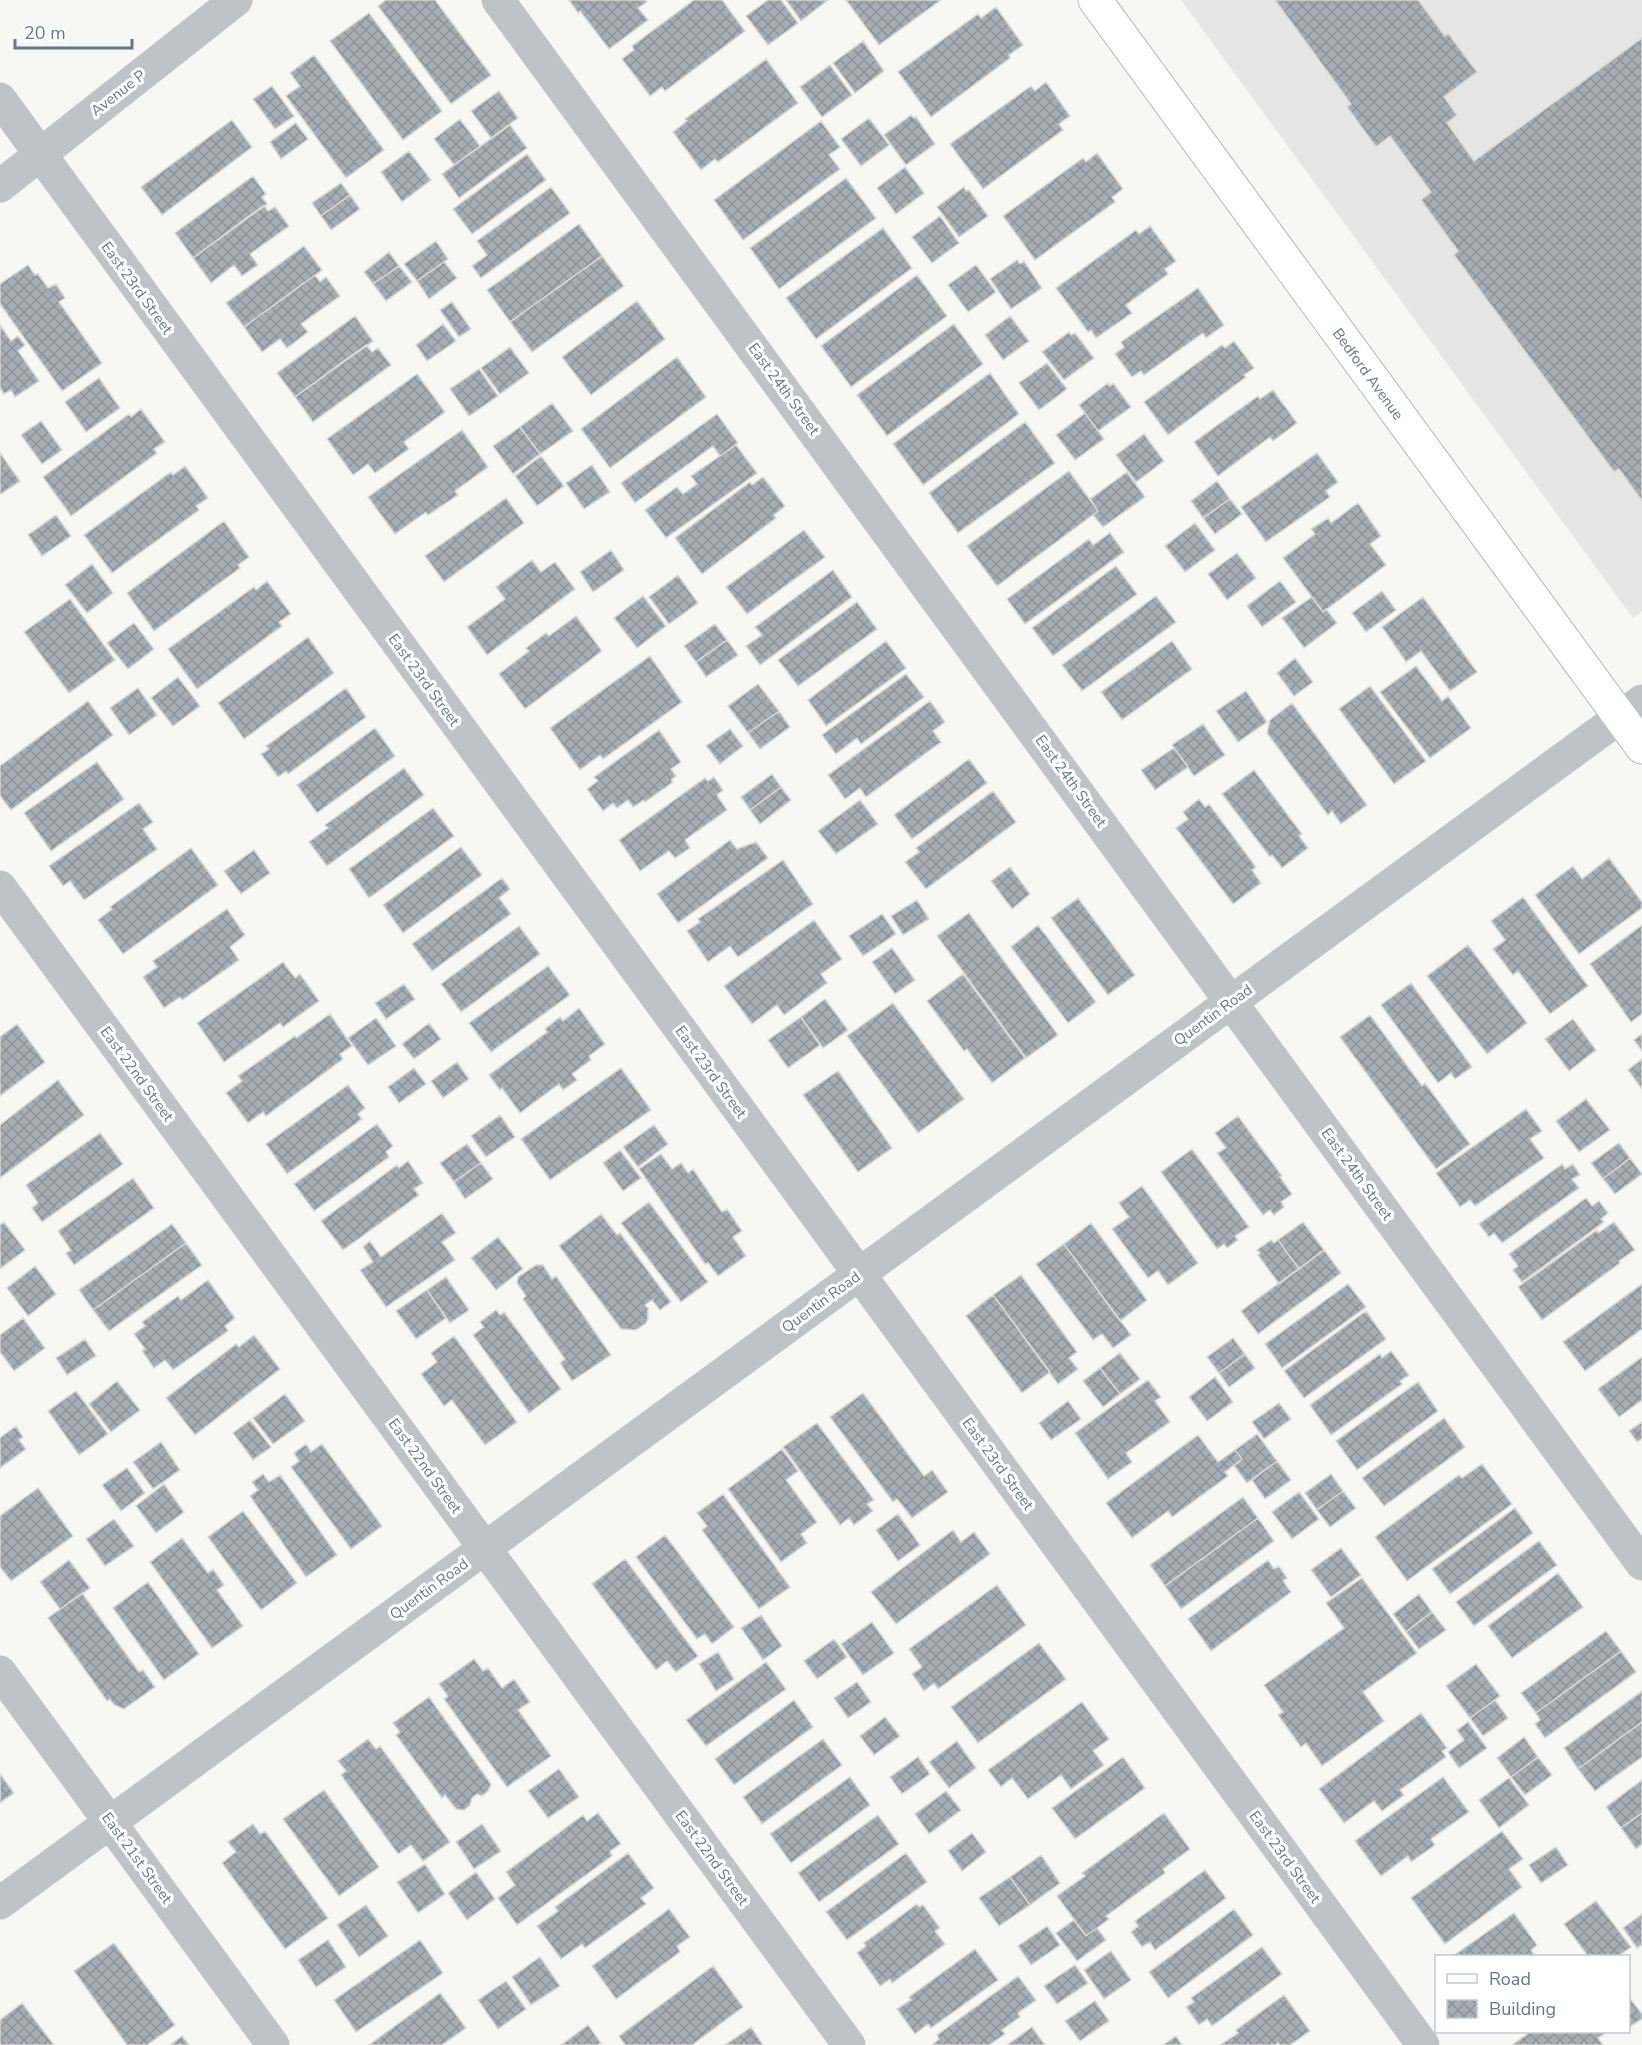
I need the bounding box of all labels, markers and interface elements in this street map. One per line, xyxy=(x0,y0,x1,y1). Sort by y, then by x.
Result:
scale bar xyxy=(15,12,132,50)
text: 20 m xyxy=(24,21,66,45)
street label: Avenue P xyxy=(86,65,150,121)
street label: East 23rd Street xyxy=(97,238,178,339)
street label: Bedford Avenue xyxy=(1328,324,1408,424)
street label: East 24th Street xyxy=(744,339,825,440)
street label: East 23rd Street xyxy=(384,630,465,731)
street label: East 24th Street xyxy=(1031,731,1112,832)
street label: Quentin Road xyxy=(1170,980,1256,1050)
street label: East 22nd Street xyxy=(96,1022,179,1126)
street label: East 23rd Street xyxy=(671,1022,752,1123)
street label: East 24th Street xyxy=(1317,1124,1398,1225)
street label: Quentin Road xyxy=(778,1267,864,1337)
street label: East 22nd Street xyxy=(384,1414,467,1518)
street label: East 23rd Street xyxy=(958,1414,1039,1515)
street label: Quentin Road xyxy=(386,1554,472,1624)
street label: East 22nd Street xyxy=(671,1806,754,1910)
street label: East 23rd Street xyxy=(1245,1807,1326,1908)
street label: East 21st Street xyxy=(97,1808,177,1908)
legend xyxy=(1435,1955,1630,2033)
text: Road xyxy=(1489,1967,1531,1991)
text: Building xyxy=(1489,1997,1556,2021)

